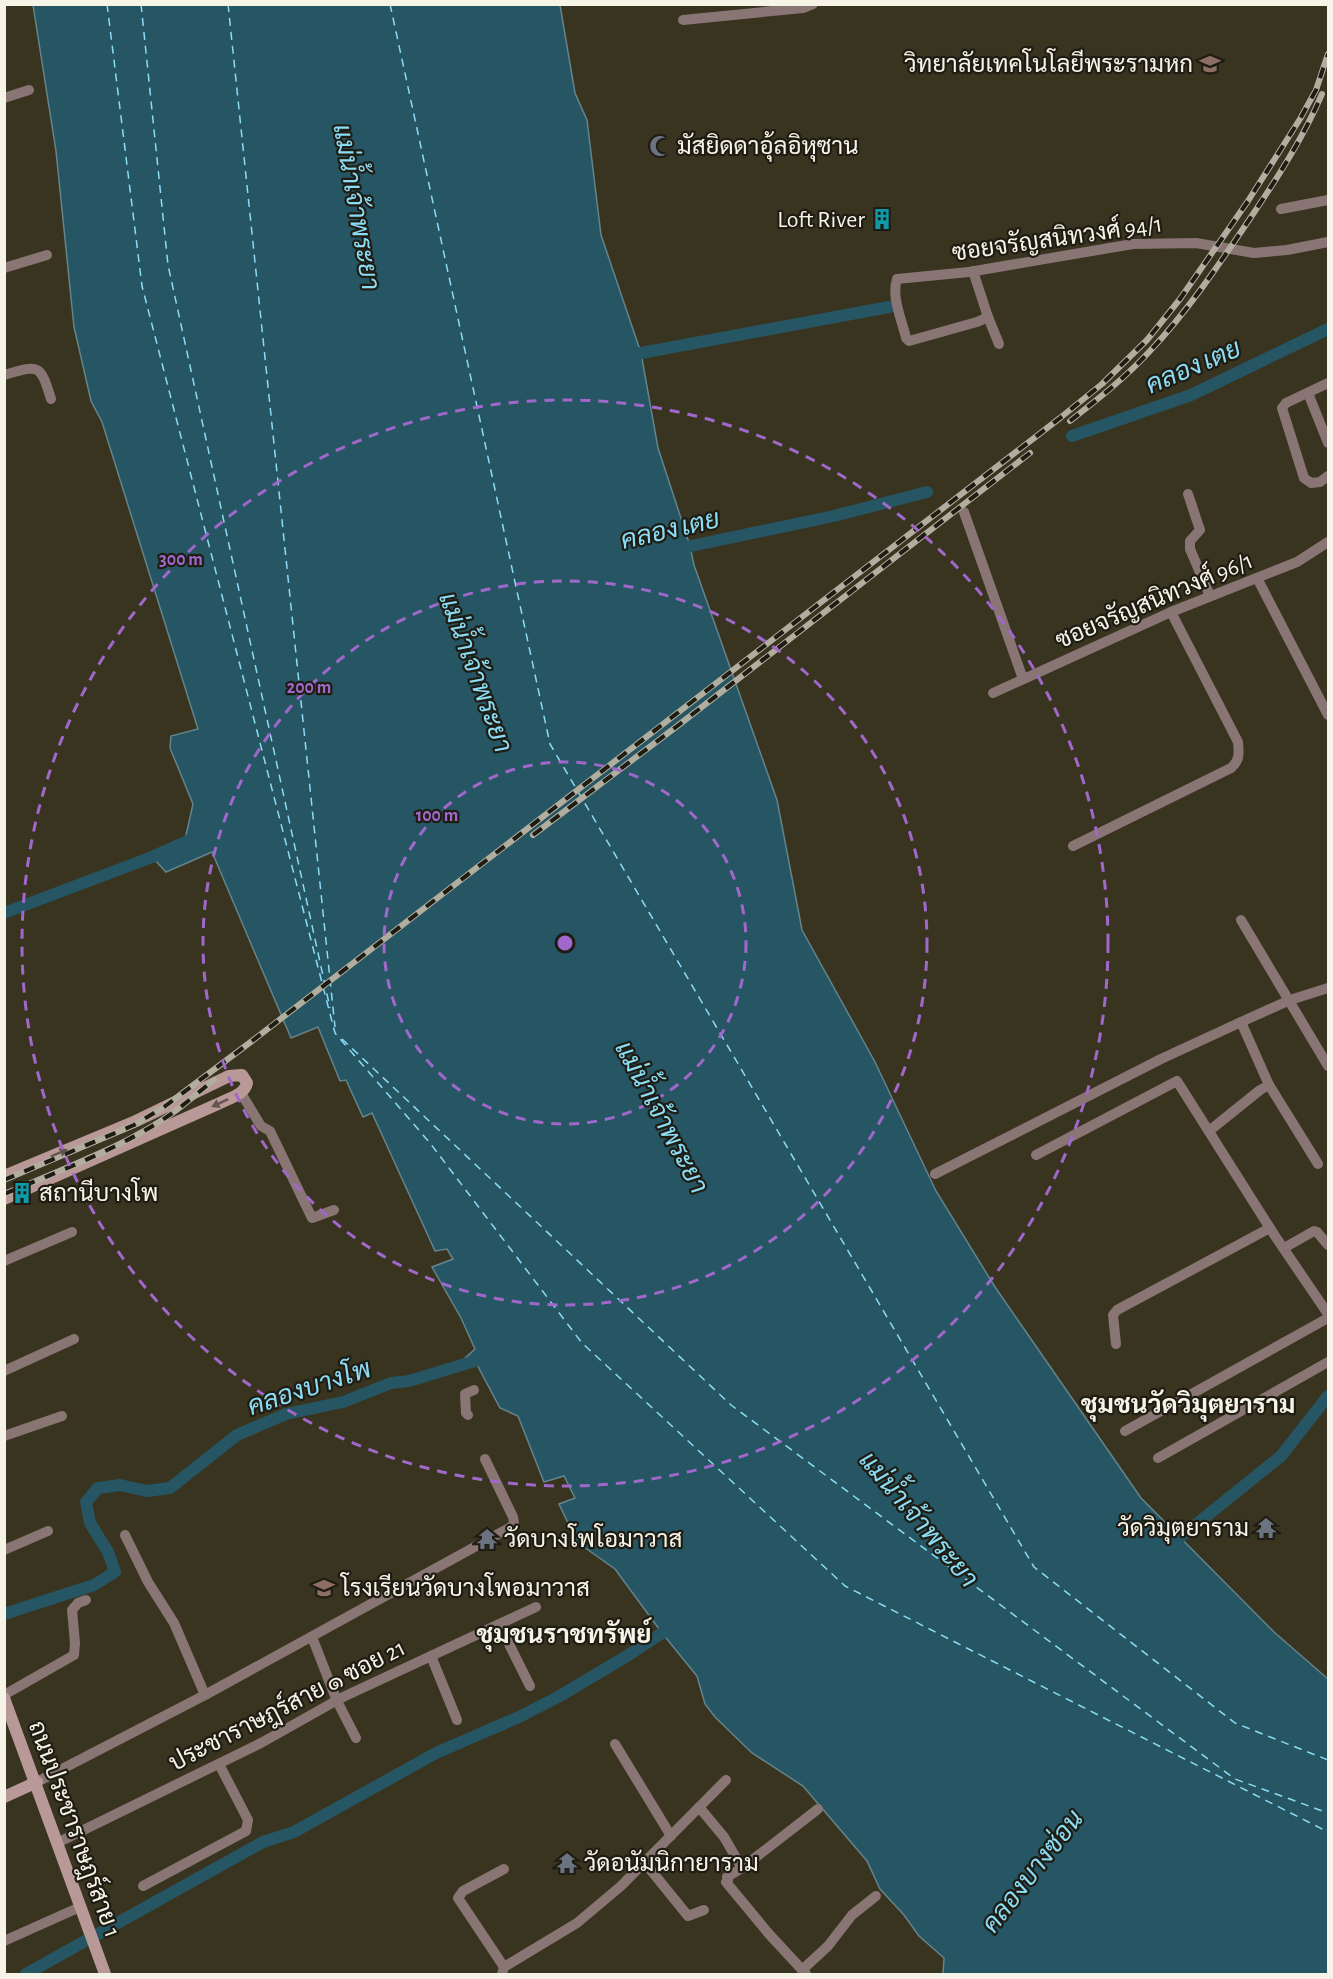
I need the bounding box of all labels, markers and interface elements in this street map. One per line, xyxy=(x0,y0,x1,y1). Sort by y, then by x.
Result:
place label: วิทยาลัยเทคโนโลยีพระรามหก xyxy=(903,48,1193,77)
school or university icon: วิทยาลัยเทคโนโลยีพระรามหก xyxy=(1198,52,1222,76)
water label: แม่น้ำเจ้าพระยา xyxy=(329,121,392,292)
place label: มัสยิดดาอุ้ลอิหุซาน xyxy=(677,131,859,162)
mosque icon: มัสยิดดาอุ้ลอิหุซาน xyxy=(648,134,672,158)
building icon: Loft River xyxy=(870,207,894,231)
street label: ซอยจรัญสนิทวงศ์ 94/1 xyxy=(950,207,1164,267)
place label: Loft River xyxy=(777,208,865,232)
water label: คลอง เตย xyxy=(1142,335,1245,398)
water label: คลอง เตย xyxy=(618,506,722,554)
street label: ซอยจรัญสนิทวงศ์ 96/1 xyxy=(1050,544,1257,654)
text: 300 m xyxy=(159,551,203,569)
water label: แม่น้ำเจ้าพระยา xyxy=(434,586,524,756)
text: 200 m xyxy=(287,679,331,697)
text: 100 m xyxy=(416,807,458,825)
centre of rings xyxy=(555,933,575,953)
water label: แม่น้ำเจ้าพระยา xyxy=(610,1033,720,1198)
one-way arrow xyxy=(212,1098,229,1107)
one-way arrow xyxy=(50,1148,68,1158)
place label: สถานีบางโพ xyxy=(39,1177,158,1206)
building icon: สถานีบางโพ xyxy=(10,1181,34,1205)
water label: คลองบางโพ xyxy=(243,1352,374,1420)
district label: ชุมชนวัดวิมุตยาราม xyxy=(1081,1389,1295,1422)
water label: แม่น้ำเจ้าพระยา xyxy=(854,1441,989,1592)
place label: วัดวิมุตยาราม xyxy=(1118,1514,1249,1544)
temple icon: วัดวิมุตยาราม xyxy=(1254,1516,1278,1540)
place label: วัดบางโพโอมาวาส xyxy=(504,1523,682,1552)
temple icon: วัดบางโพโอมาวาส xyxy=(475,1527,499,1551)
place label: โรงเรียนวัดบางโพอมาวาส xyxy=(339,1572,590,1601)
school or university icon: โรงเรียนวัดบางโพอมาวาส xyxy=(312,1576,336,1600)
district label: ชุมชนราชทรัพย์ xyxy=(476,1617,653,1652)
street label: ประชาราษฎร์สาย ๑ ซอย 21 xyxy=(163,1631,411,1779)
street label: ถนนประชาราษฎร์สาย 1 xyxy=(21,1716,129,1942)
water label: คลองบางซ่อน xyxy=(975,1804,1089,1937)
place label: วัดอนัมนิกายาราม xyxy=(584,1849,759,1876)
temple icon: วัดอนัมนิกายาราม xyxy=(555,1851,579,1875)

